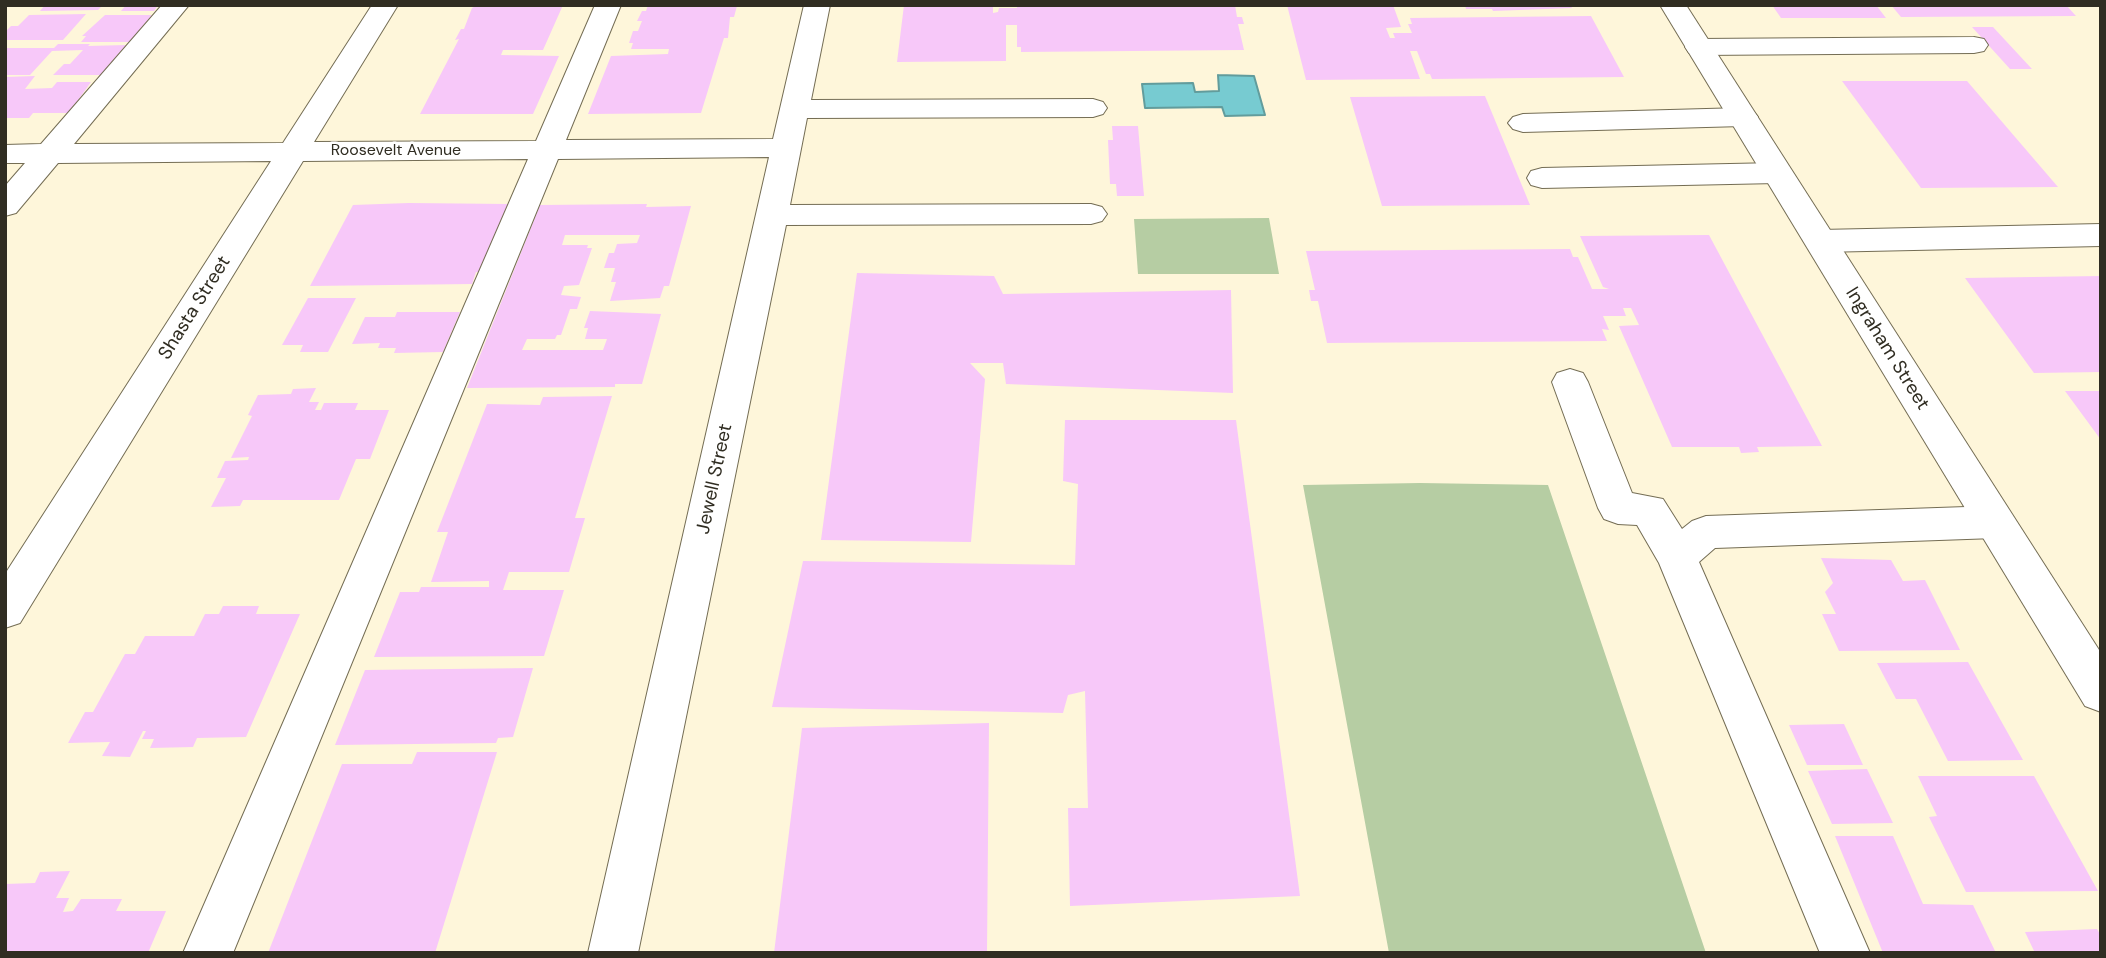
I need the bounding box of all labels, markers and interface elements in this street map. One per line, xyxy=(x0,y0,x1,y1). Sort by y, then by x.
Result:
street label: Roosevelt Avenue xyxy=(331,141,461,161)
street label: Shasta Street xyxy=(154,252,236,364)
street label: Ingraham Street xyxy=(1840,283,1934,415)
street label: Jewell Street xyxy=(692,422,738,536)

